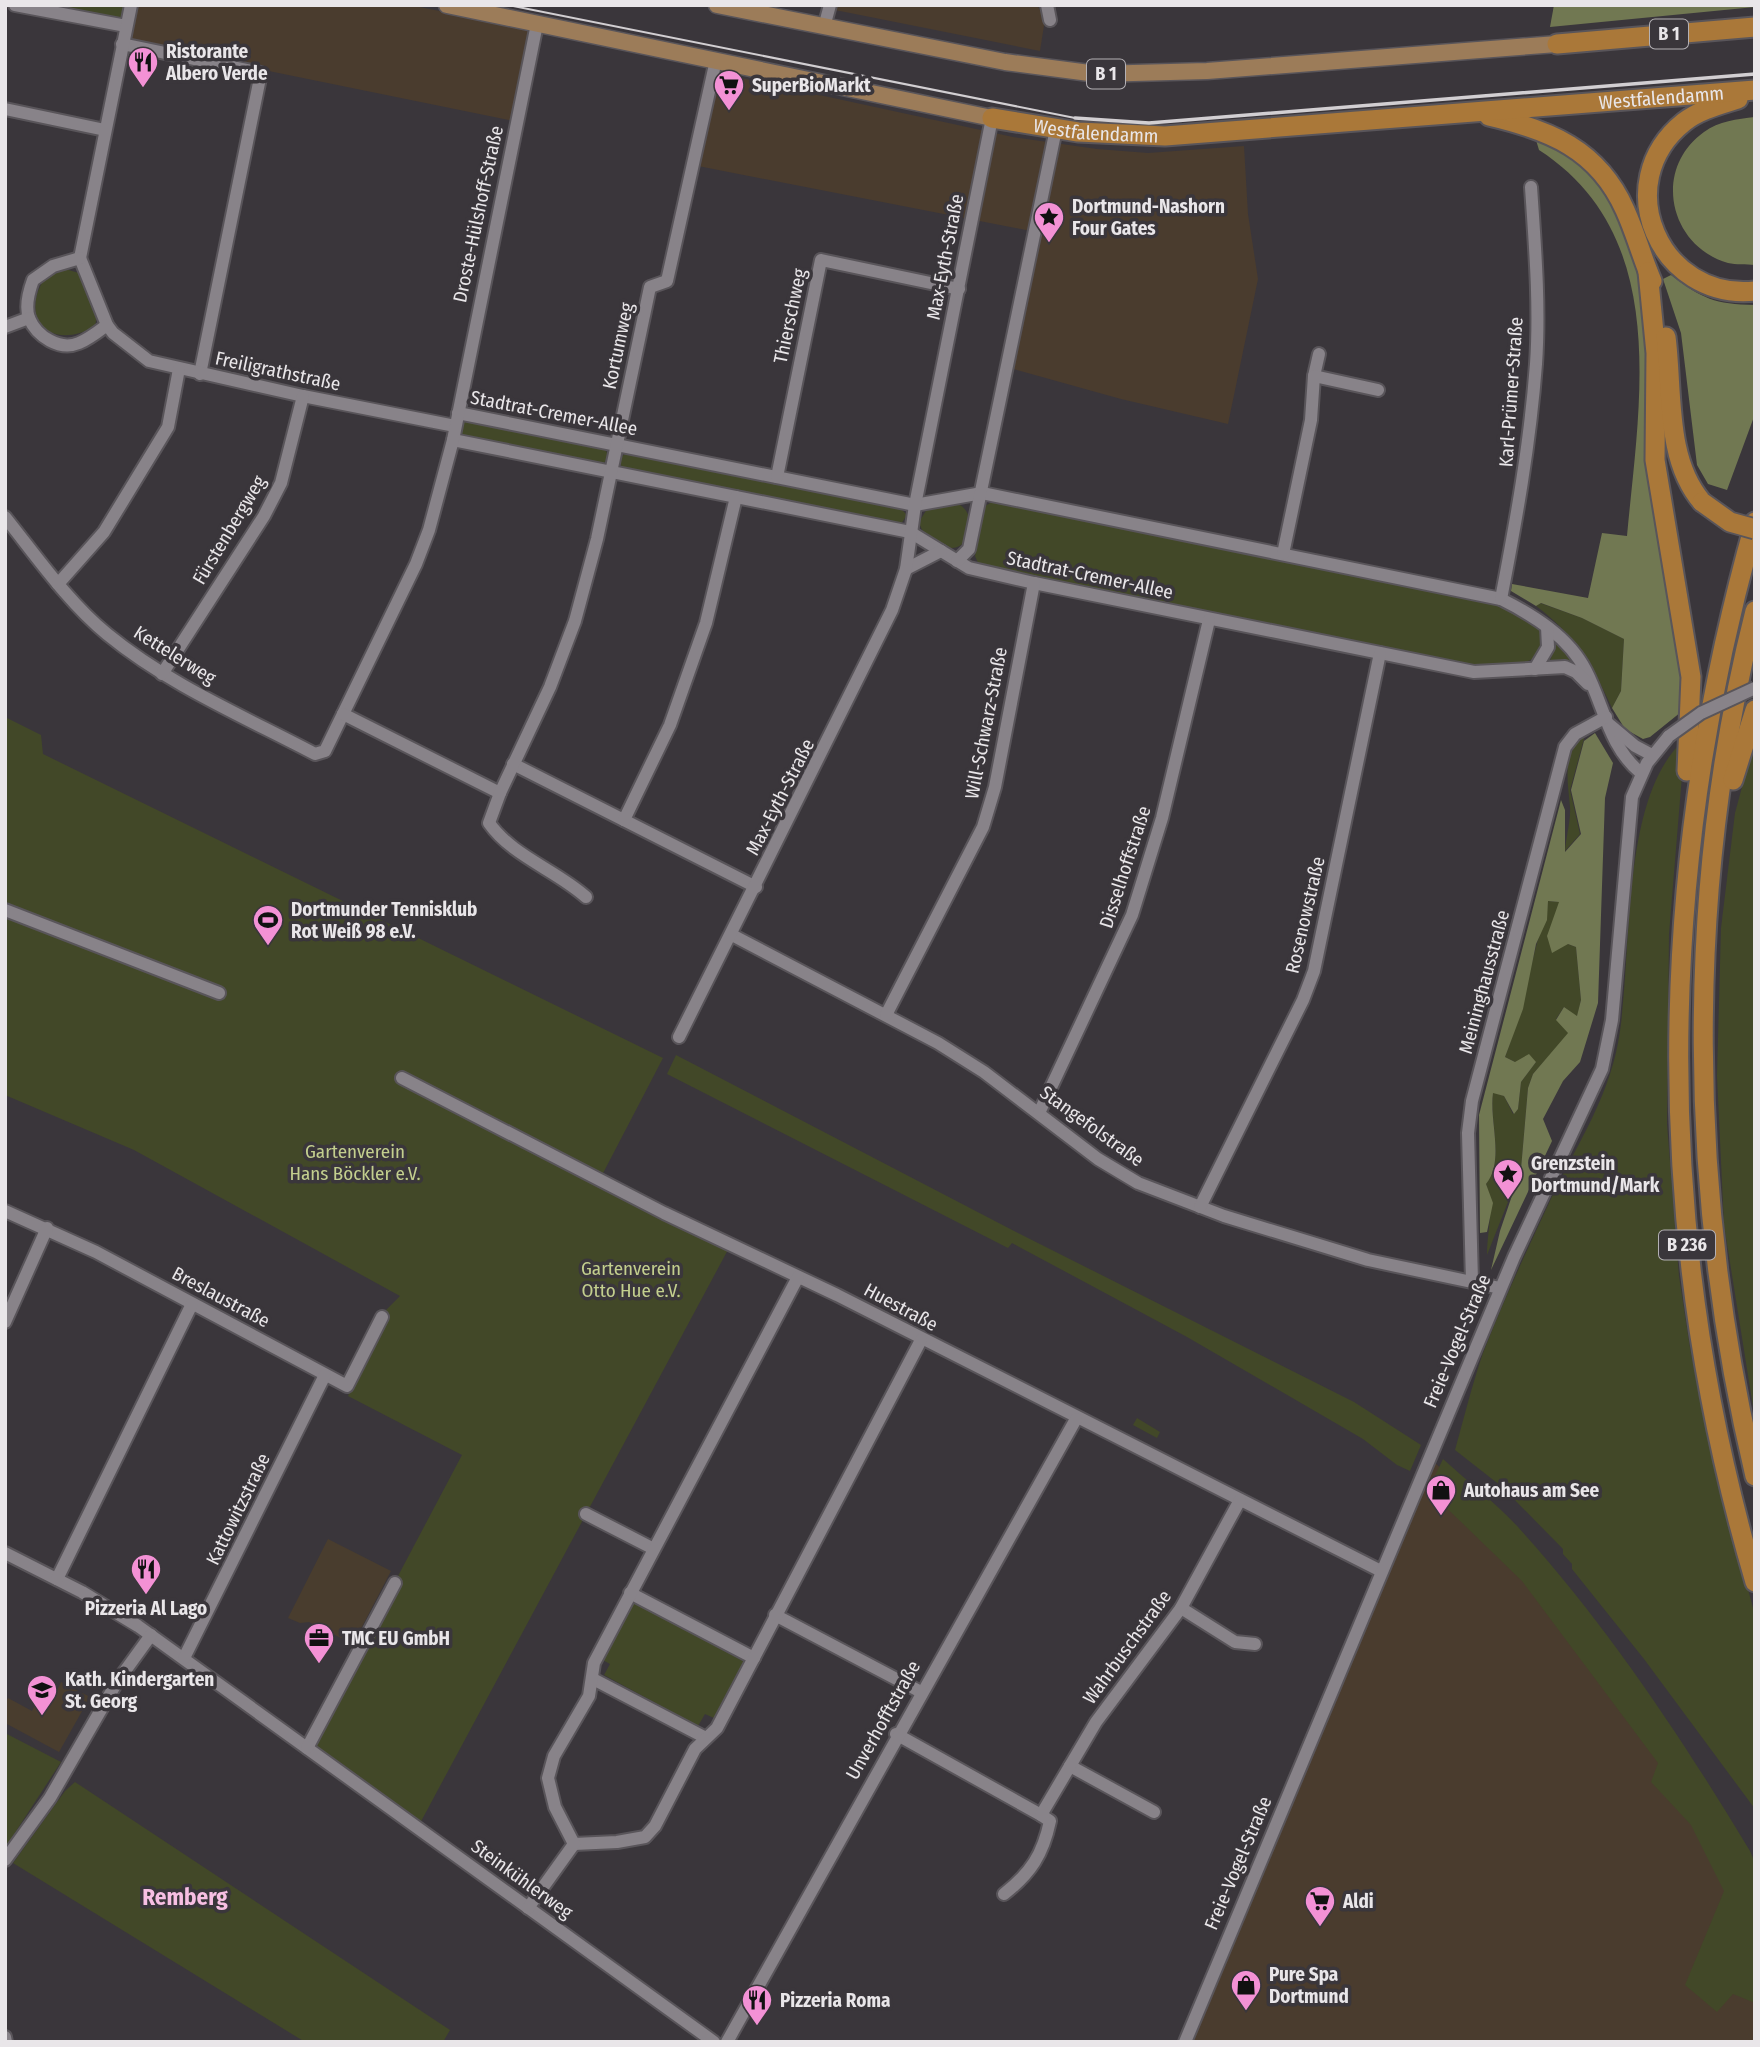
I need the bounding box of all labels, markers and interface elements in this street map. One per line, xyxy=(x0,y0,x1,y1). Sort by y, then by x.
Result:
road number: B 1 xyxy=(1650,19,1688,48)
place label: Ristorante Albero Verde xyxy=(165,40,268,85)
restaurant icon: Ristorante Albero Verde xyxy=(126,45,160,89)
road number: B 1 xyxy=(1087,60,1125,88)
supermarket icon: SuperBioMarkt xyxy=(712,68,746,112)
place label: SuperBioMarkt xyxy=(752,74,871,97)
street label: Westfalendamm xyxy=(1598,81,1725,114)
street label: Westfalendamm xyxy=(1032,113,1159,147)
street label: Droste-Hülshoff-Straße xyxy=(448,123,508,305)
street label: Max-Eyth-Straße xyxy=(922,192,968,322)
place label: Dortmund-Nashorn Four Gates xyxy=(1072,195,1225,240)
place icon: Dortmund-Nashorn Four Gates xyxy=(1032,200,1066,244)
street label: Thierschweg xyxy=(769,266,811,366)
street label: Kortumweg xyxy=(598,301,638,391)
street label: Karl-Prümer-Straße xyxy=(1494,316,1528,468)
street label: Freiligrathstraße xyxy=(213,346,343,396)
street label: Stadtrat-Cremer-Allee xyxy=(469,386,639,440)
street label: Fürstenbergweg xyxy=(187,471,271,589)
street label: Stadtrat-Cremer-Allee xyxy=(1005,546,1175,604)
street label: Kettelerweg xyxy=(130,621,220,689)
street label: Will-Schwarz-Straße xyxy=(960,645,1012,801)
street label: Max-Eyth-Straße xyxy=(741,735,819,859)
street label: Disselhoffstraße xyxy=(1094,803,1156,931)
street label: Rosenowstraße xyxy=(1280,854,1330,976)
place label: Dortmunder Tennisklub Rot Weiß 98 e.V. xyxy=(291,898,477,943)
sports icon: Dortmunder Tennisklub Rot Weiß 98 e.V. xyxy=(251,903,285,947)
street label: Meininghausstraße xyxy=(1454,908,1514,1056)
street label: Stangefolstraße xyxy=(1036,1081,1148,1171)
park label: Gartenverein Hans Böckler e.V. xyxy=(289,1140,421,1185)
place label: Grenzstein Dortmund/Mark xyxy=(1531,1152,1660,1197)
place icon: Grenzstein Dortmund/Mark xyxy=(1491,1157,1525,1201)
road number: B 236 xyxy=(1659,1230,1715,1260)
park label: Gartenverein Otto Hue e.V. xyxy=(581,1257,681,1302)
street label: Breslaustraße xyxy=(168,1262,274,1332)
street label: Freie-Vogel-Straße xyxy=(1419,1271,1495,1411)
street label: Huestraße xyxy=(860,1278,942,1336)
street label: Kattowitzstraße xyxy=(201,1449,275,1569)
shop icon: Autohaus am See xyxy=(1424,1473,1458,1517)
place label: Autohaus am See xyxy=(1463,1479,1600,1502)
restaurant icon: Pizzeria Al Lago xyxy=(129,1552,163,1596)
street label: Wahrbuschstraße xyxy=(1078,1586,1176,1708)
place label: Pizzeria Al Lago xyxy=(85,1597,207,1620)
office icon: TMC EU GmbH xyxy=(302,1621,336,1665)
place label: TMC EU GmbH xyxy=(342,1627,450,1650)
street label: Unverhofftstraße xyxy=(841,1656,925,1784)
place label: Kath. Kindergarten St. Georg xyxy=(65,1668,214,1713)
school or university icon: Kath. Kindergarten St. Georg xyxy=(25,1673,59,1717)
street label: Freie-Vogel-Straße xyxy=(1200,1793,1276,1933)
street label: Steinkühlerweg xyxy=(467,1834,577,1924)
district label: Remberg xyxy=(142,1883,228,1911)
supermarket icon: Aldi xyxy=(1303,1884,1337,1928)
place label: Aldi xyxy=(1342,1890,1374,1913)
place label: Pure Spa Dortmund xyxy=(1269,1963,1349,2008)
shop icon: Pure Spa Dortmund xyxy=(1229,1968,1263,2012)
restaurant icon: Pizzeria Roma xyxy=(740,1983,774,2027)
place label: Pizzeria Roma xyxy=(780,1989,890,2012)

